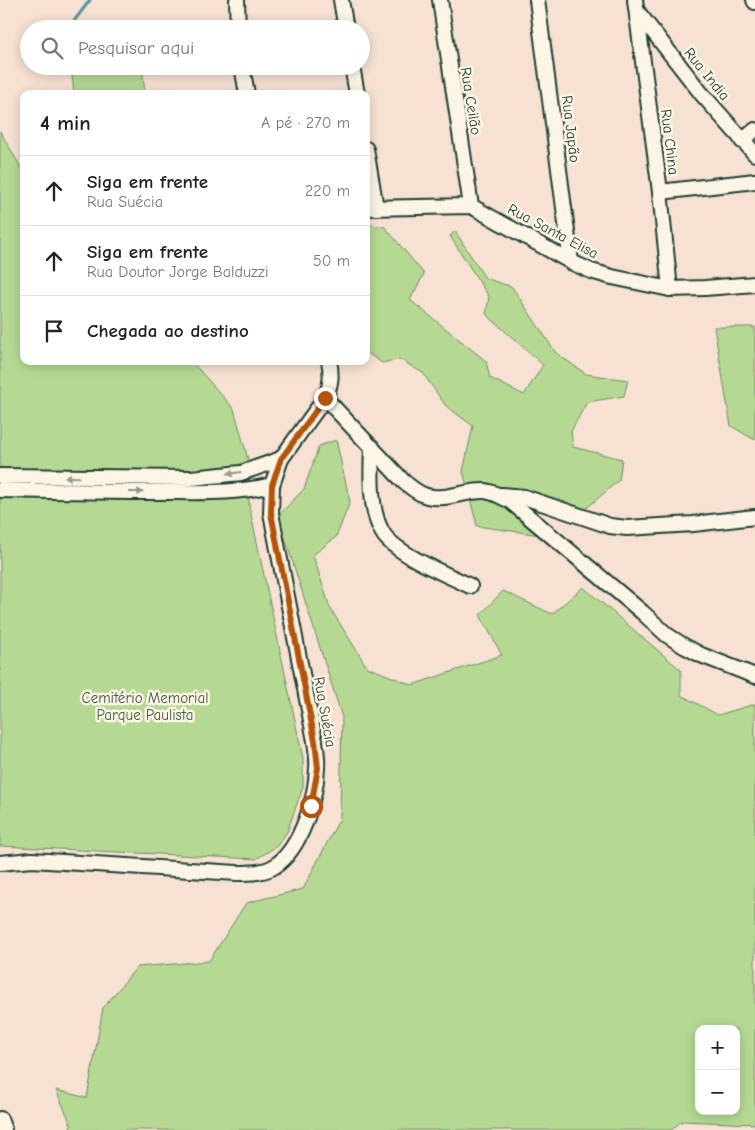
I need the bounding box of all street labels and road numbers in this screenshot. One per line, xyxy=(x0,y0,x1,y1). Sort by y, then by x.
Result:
street label: Rua India xyxy=(680,44,734,104)
street label: Rua Ceilão xyxy=(457,66,485,136)
street label: Rua Japão xyxy=(558,94,584,164)
street label: Rua China xyxy=(657,108,683,176)
street label: Rua Santa Elisa xyxy=(505,200,601,262)
street label: Rua Suécia xyxy=(310,675,340,749)

